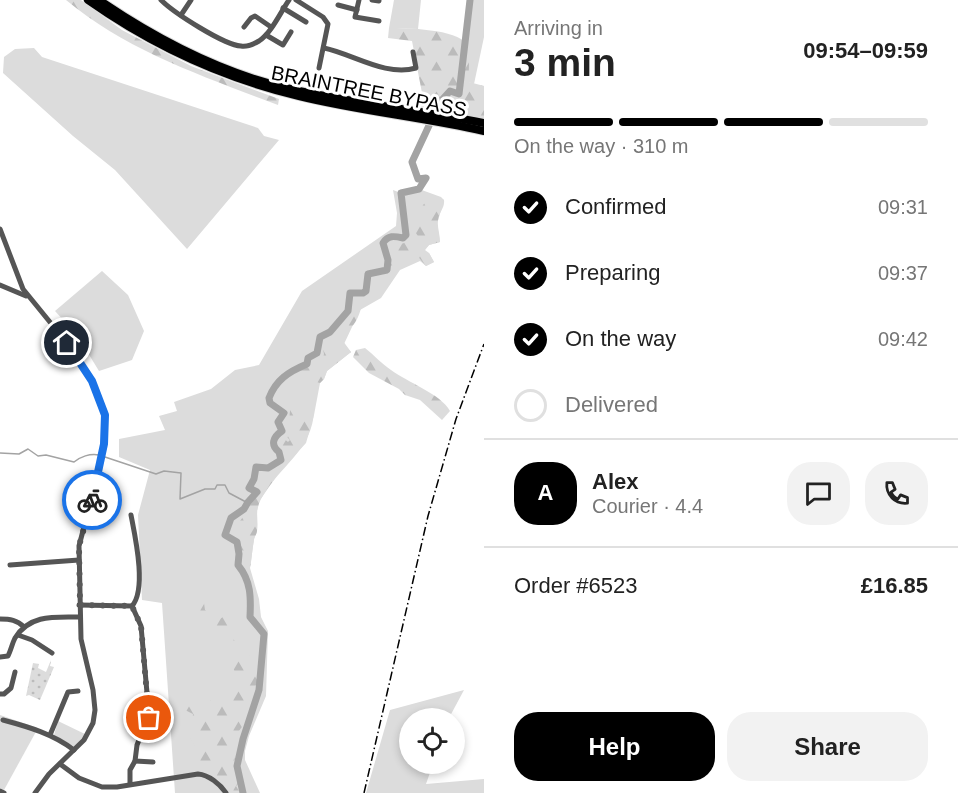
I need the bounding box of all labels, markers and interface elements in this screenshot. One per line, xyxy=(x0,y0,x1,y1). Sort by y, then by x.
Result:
text: Arriving in xyxy=(514,17,603,39)
text: 09:54–09:59 xyxy=(803,38,928,63)
text: 3 min xyxy=(514,41,616,84)
street label: BRAINTREE BYPASS xyxy=(269,61,469,121)
text: On the way · 310 m xyxy=(514,135,689,157)
icon: check xyxy=(514,191,547,224)
text: Confirmed xyxy=(565,194,666,219)
text: 09:31 xyxy=(878,196,928,218)
icon: check xyxy=(514,257,547,290)
text: Preparing xyxy=(565,260,660,285)
text: 09:37 xyxy=(878,262,928,284)
pin xyxy=(41,317,92,368)
icon: check xyxy=(514,323,547,356)
icon: home xyxy=(50,326,83,359)
text: On the way xyxy=(565,326,676,351)
text: 09:42 xyxy=(878,328,928,350)
text: Delivered xyxy=(565,392,658,417)
button: chat xyxy=(787,462,850,525)
button: phone xyxy=(865,462,928,525)
text: Alex xyxy=(592,469,638,494)
courier xyxy=(62,470,122,530)
text: A xyxy=(538,480,553,505)
icon: bike xyxy=(76,484,109,517)
text: Courier · 4.4 xyxy=(592,495,703,517)
text: Order #6523 xyxy=(514,573,638,598)
text: £16.85 xyxy=(861,573,928,598)
pin xyxy=(123,692,174,743)
icon: bag xyxy=(132,701,165,734)
map controls xyxy=(399,708,465,774)
button: locate xyxy=(399,708,465,774)
button: Help xyxy=(514,712,715,781)
button: Share xyxy=(727,712,928,781)

